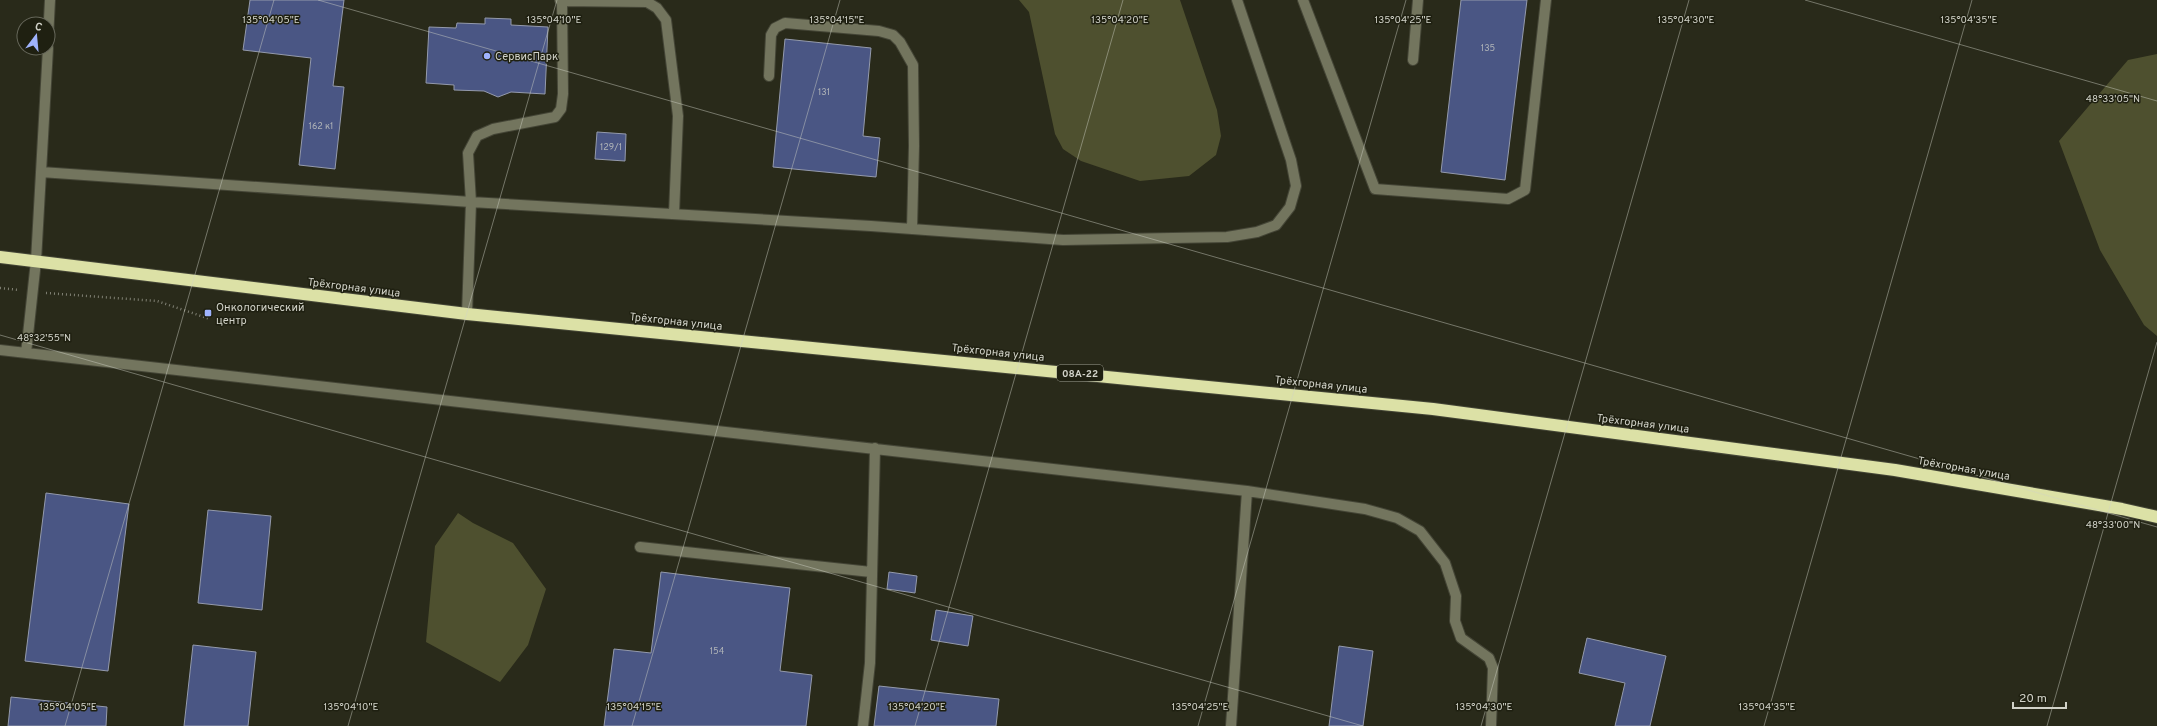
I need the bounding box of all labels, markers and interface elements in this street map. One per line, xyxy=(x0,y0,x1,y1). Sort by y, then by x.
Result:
text: 135°04'05"E xyxy=(242,14,300,27)
text: 135°04'10"E xyxy=(527,14,582,27)
text: 135°04'15"E xyxy=(810,14,864,27)
text: 135°04'20"E xyxy=(1091,14,1149,27)
text: 135°04'25"E xyxy=(1374,14,1432,27)
text: 135°04'30"E xyxy=(1657,14,1715,27)
text: 135°04'35"E xyxy=(1940,14,1998,27)
north arrow xyxy=(16,16,56,56)
text: С xyxy=(33,20,44,35)
house number: 135 xyxy=(1481,43,1495,54)
place label: СервисПарк xyxy=(495,50,558,64)
marker: СервисПарк xyxy=(482,51,492,61)
house number: 131 xyxy=(818,87,830,98)
text: 48°33'05"N xyxy=(2086,93,2140,106)
house number: 162 к1 xyxy=(309,121,333,132)
house number: 129/1 xyxy=(600,142,622,153)
street label: Трёхгорная улица xyxy=(307,275,401,301)
place label: Онкологический центр xyxy=(216,301,304,328)
marker: Онкологический центр xyxy=(203,308,213,318)
street label: Трёхгорная улица xyxy=(629,310,723,334)
text: 48°32'55"N xyxy=(17,332,71,345)
street label: Трёхгорная улица xyxy=(951,341,1045,365)
road number: 08А-22 xyxy=(1057,365,1103,381)
street label: Трёхгорная улица xyxy=(1274,373,1368,397)
street label: Трёхгорная улица xyxy=(1596,411,1690,437)
street label: Трёхгорная улица xyxy=(1917,454,2011,484)
text: 48°33'00"N xyxy=(2086,519,2140,532)
house number: 154 xyxy=(710,646,725,657)
scale bar xyxy=(2013,684,2066,710)
text: 20 m xyxy=(2019,691,2047,707)
text: 135°04'05"E xyxy=(39,701,97,714)
text: 135°04'10"E xyxy=(324,701,379,714)
text: 135°04'15"E xyxy=(607,701,661,714)
text: 135°04'20"E xyxy=(888,701,946,714)
text: 135°04'25"E xyxy=(1171,701,1229,714)
text: 135°04'30"E xyxy=(1455,701,1513,714)
text: 135°04'35"E xyxy=(1738,701,1796,714)

